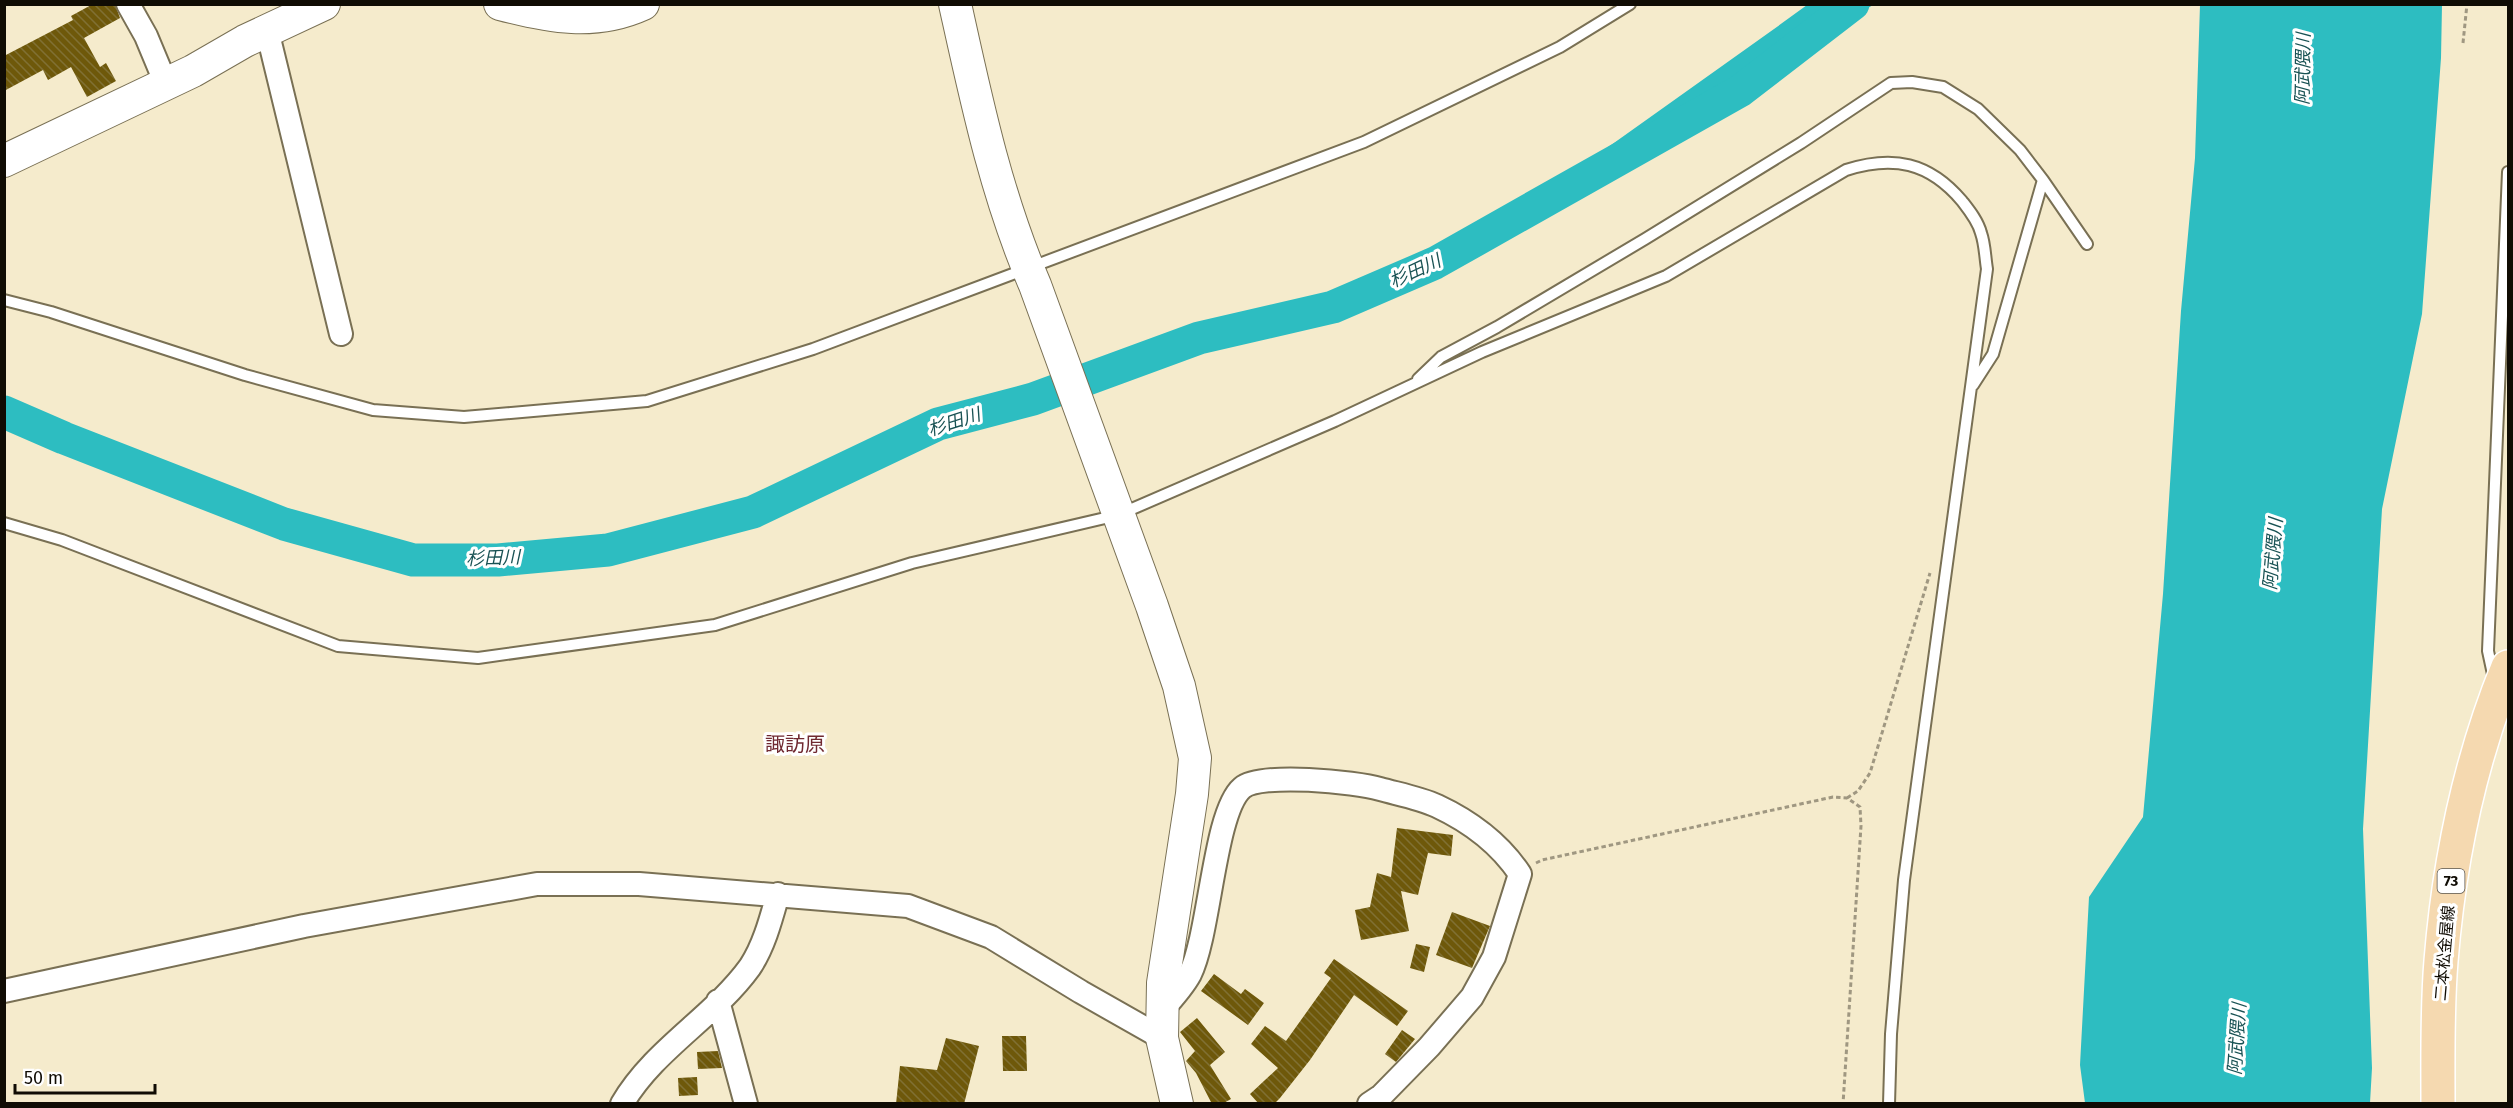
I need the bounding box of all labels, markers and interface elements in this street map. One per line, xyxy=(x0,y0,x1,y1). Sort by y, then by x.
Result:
water label: 阿武隈川 xyxy=(2291,31,2315,105)
water label: 杉田川 xyxy=(1386,249,1446,292)
water label: 杉田川 xyxy=(925,403,985,441)
water label: 阿武隈川 xyxy=(2259,515,2287,591)
water label: 杉田川 xyxy=(466,546,522,570)
district label: 諏訪原 xyxy=(765,732,825,756)
road number: 73 xyxy=(2438,869,2464,893)
street label: 二本松金屋線 xyxy=(2431,904,2458,1002)
water label: 阿武隈川 xyxy=(2224,1000,2251,1076)
scale bar xyxy=(15,1057,154,1095)
text: 50 m xyxy=(24,1067,63,1089)

